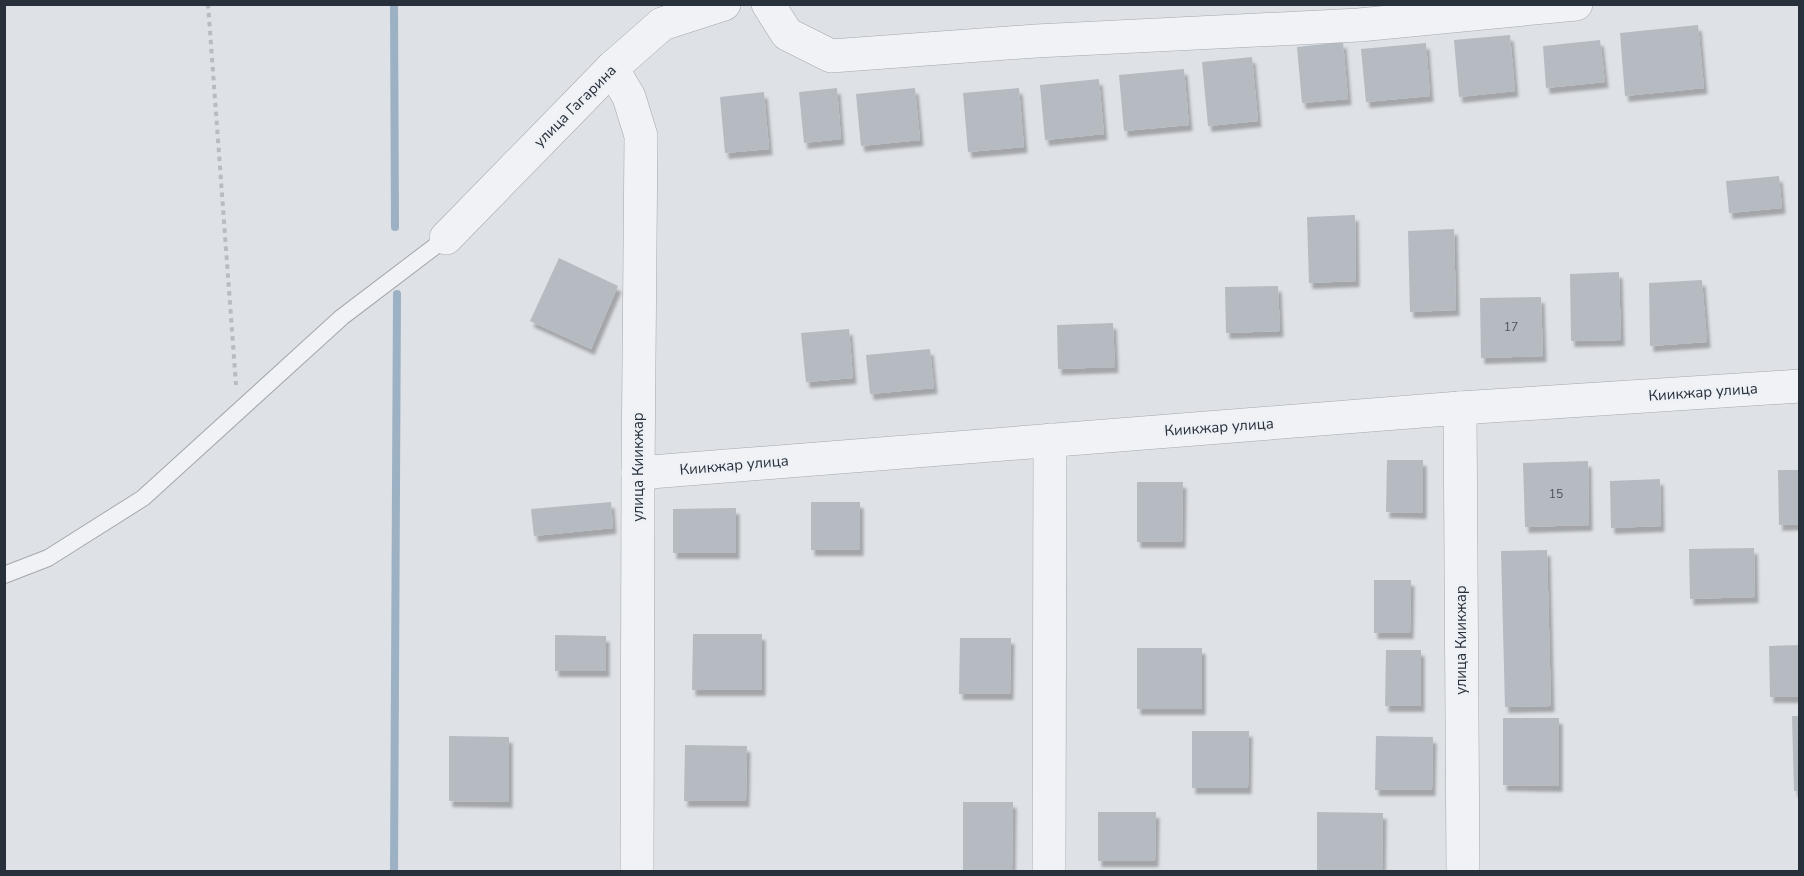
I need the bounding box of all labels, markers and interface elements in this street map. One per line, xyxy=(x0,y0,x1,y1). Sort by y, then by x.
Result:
street label: улица Гагарина xyxy=(529,60,621,152)
house number: 17 xyxy=(1504,319,1518,335)
street label: Киикжар улица xyxy=(1648,378,1758,406)
street label: улица Киикжар xyxy=(628,412,648,522)
street label: Киикжар улица xyxy=(1164,413,1274,441)
street label: Киикжар улица xyxy=(679,450,789,480)
house number: 15 xyxy=(1549,486,1563,502)
street label: улица Киикжар xyxy=(1451,585,1471,695)

